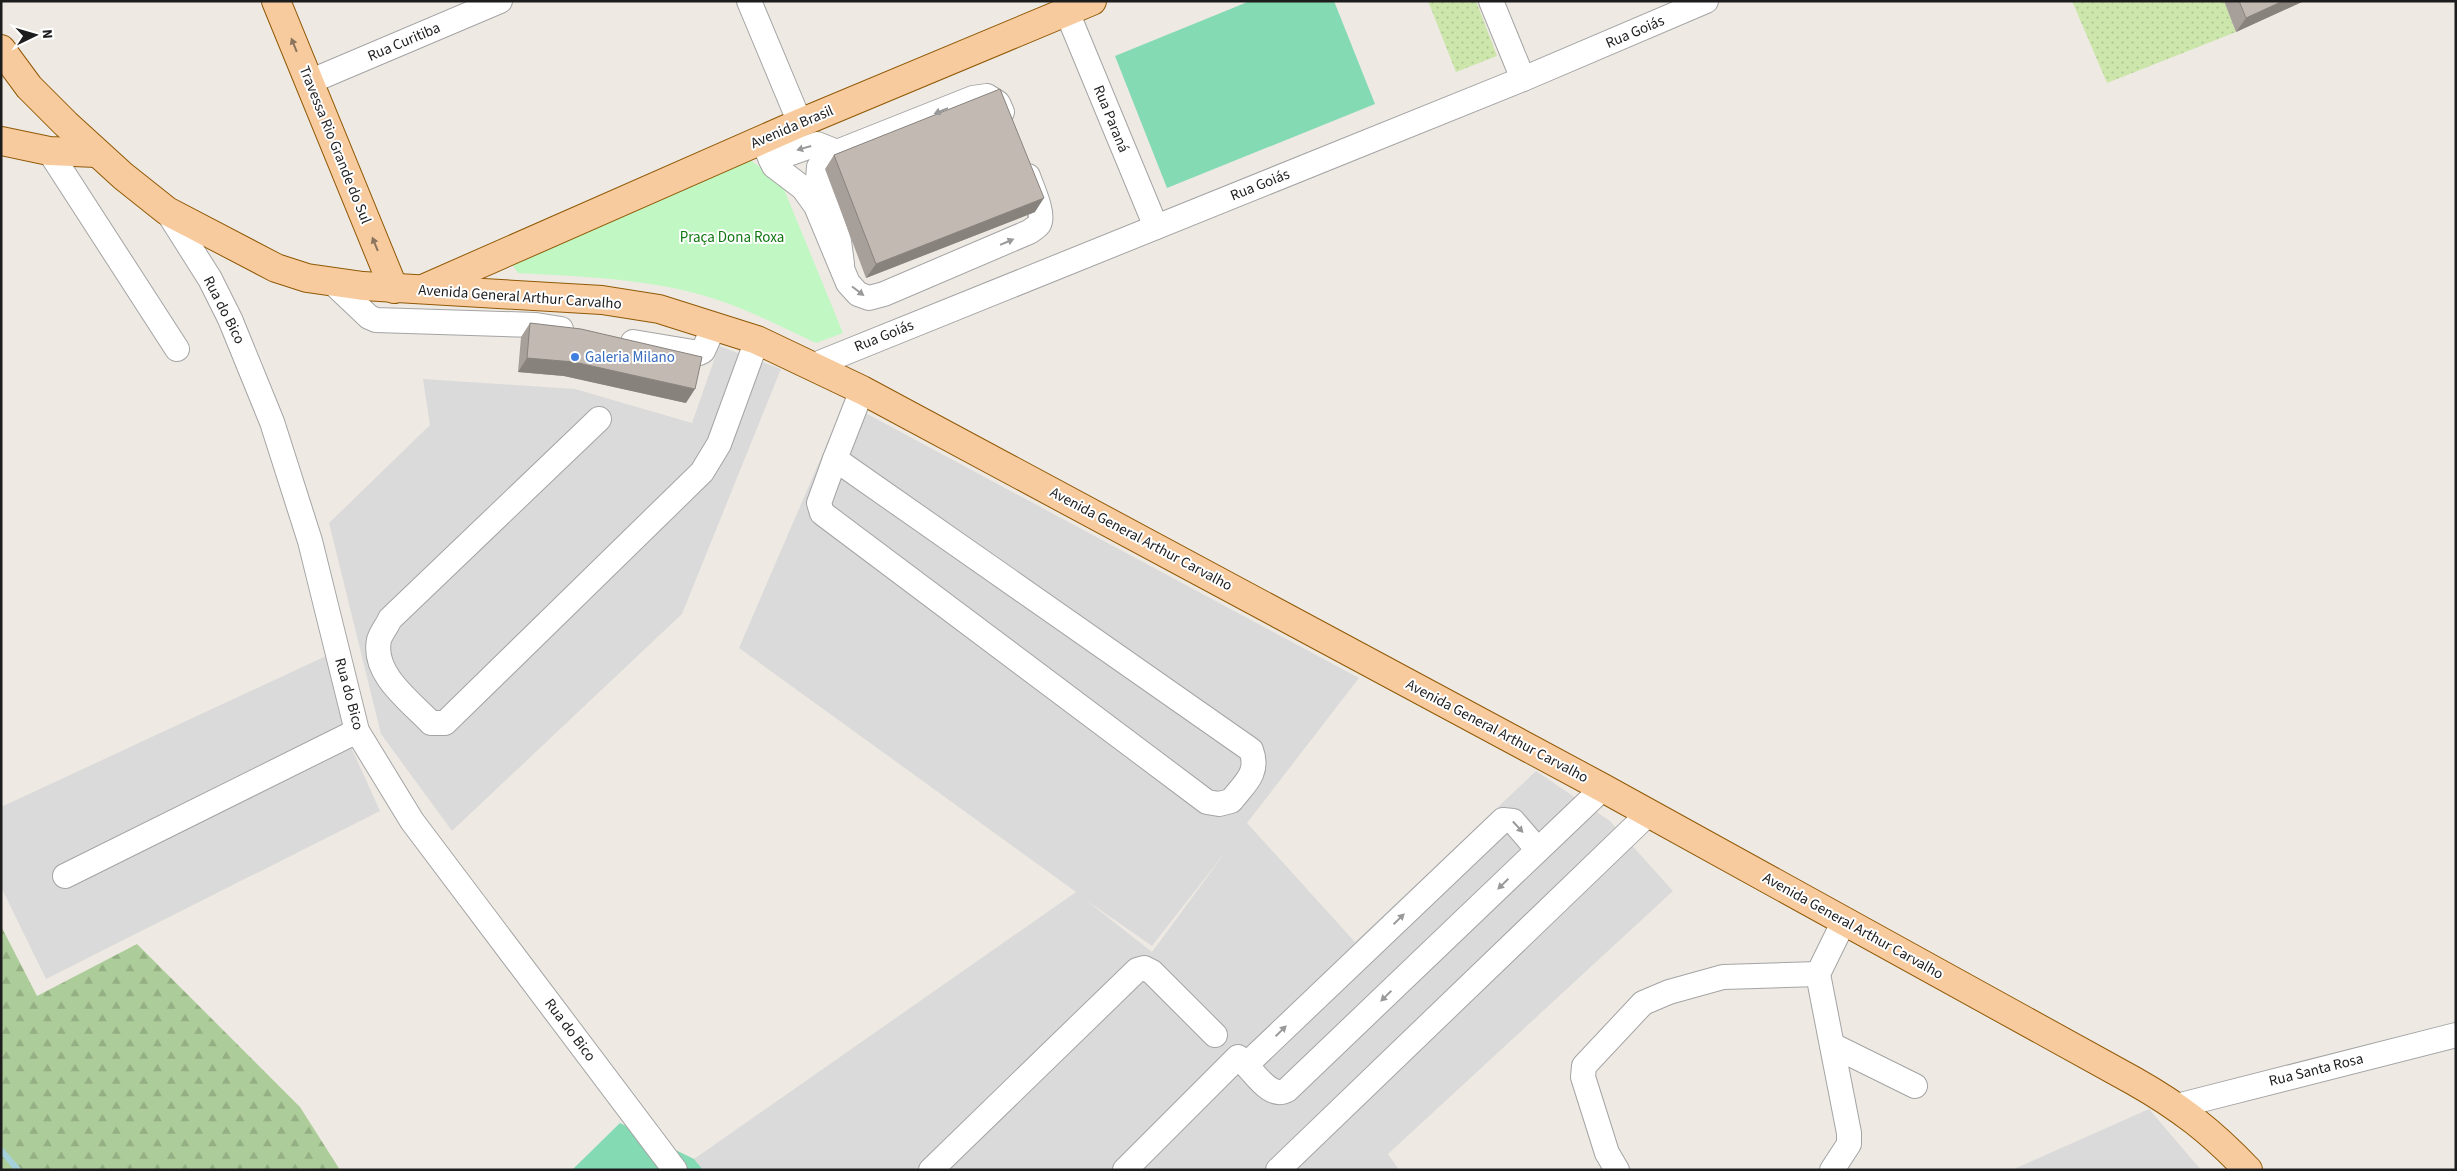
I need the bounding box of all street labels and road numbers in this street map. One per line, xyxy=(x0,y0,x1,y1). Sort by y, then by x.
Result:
street label: Rua Goiás xyxy=(1602,10,1668,54)
street label: Rua Curitiba xyxy=(364,17,444,67)
street label: Travessa Rio Grande do Sul xyxy=(294,63,376,227)
street label: Rua Paraná xyxy=(1088,82,1134,156)
street label: Avenida Brasil xyxy=(747,100,837,154)
street label: Rua Goiás xyxy=(1227,164,1293,206)
street label: Rua do Bico xyxy=(198,272,250,348)
street label: Avenida General Arthur Carvalho xyxy=(418,279,622,315)
street label: Rua Goiás xyxy=(851,315,917,357)
street label: Avenida General Arthur Carvalho xyxy=(1046,482,1236,596)
street label: Rua do Bico xyxy=(329,656,369,732)
street label: Avenida General Arthur Carvalho xyxy=(1402,674,1592,788)
street label: Avenida General Arthur Carvalho xyxy=(1759,867,1947,985)
street label: Rua do Bico xyxy=(539,994,601,1066)
street label: Rua Santa Rosa xyxy=(2267,1048,2365,1092)

